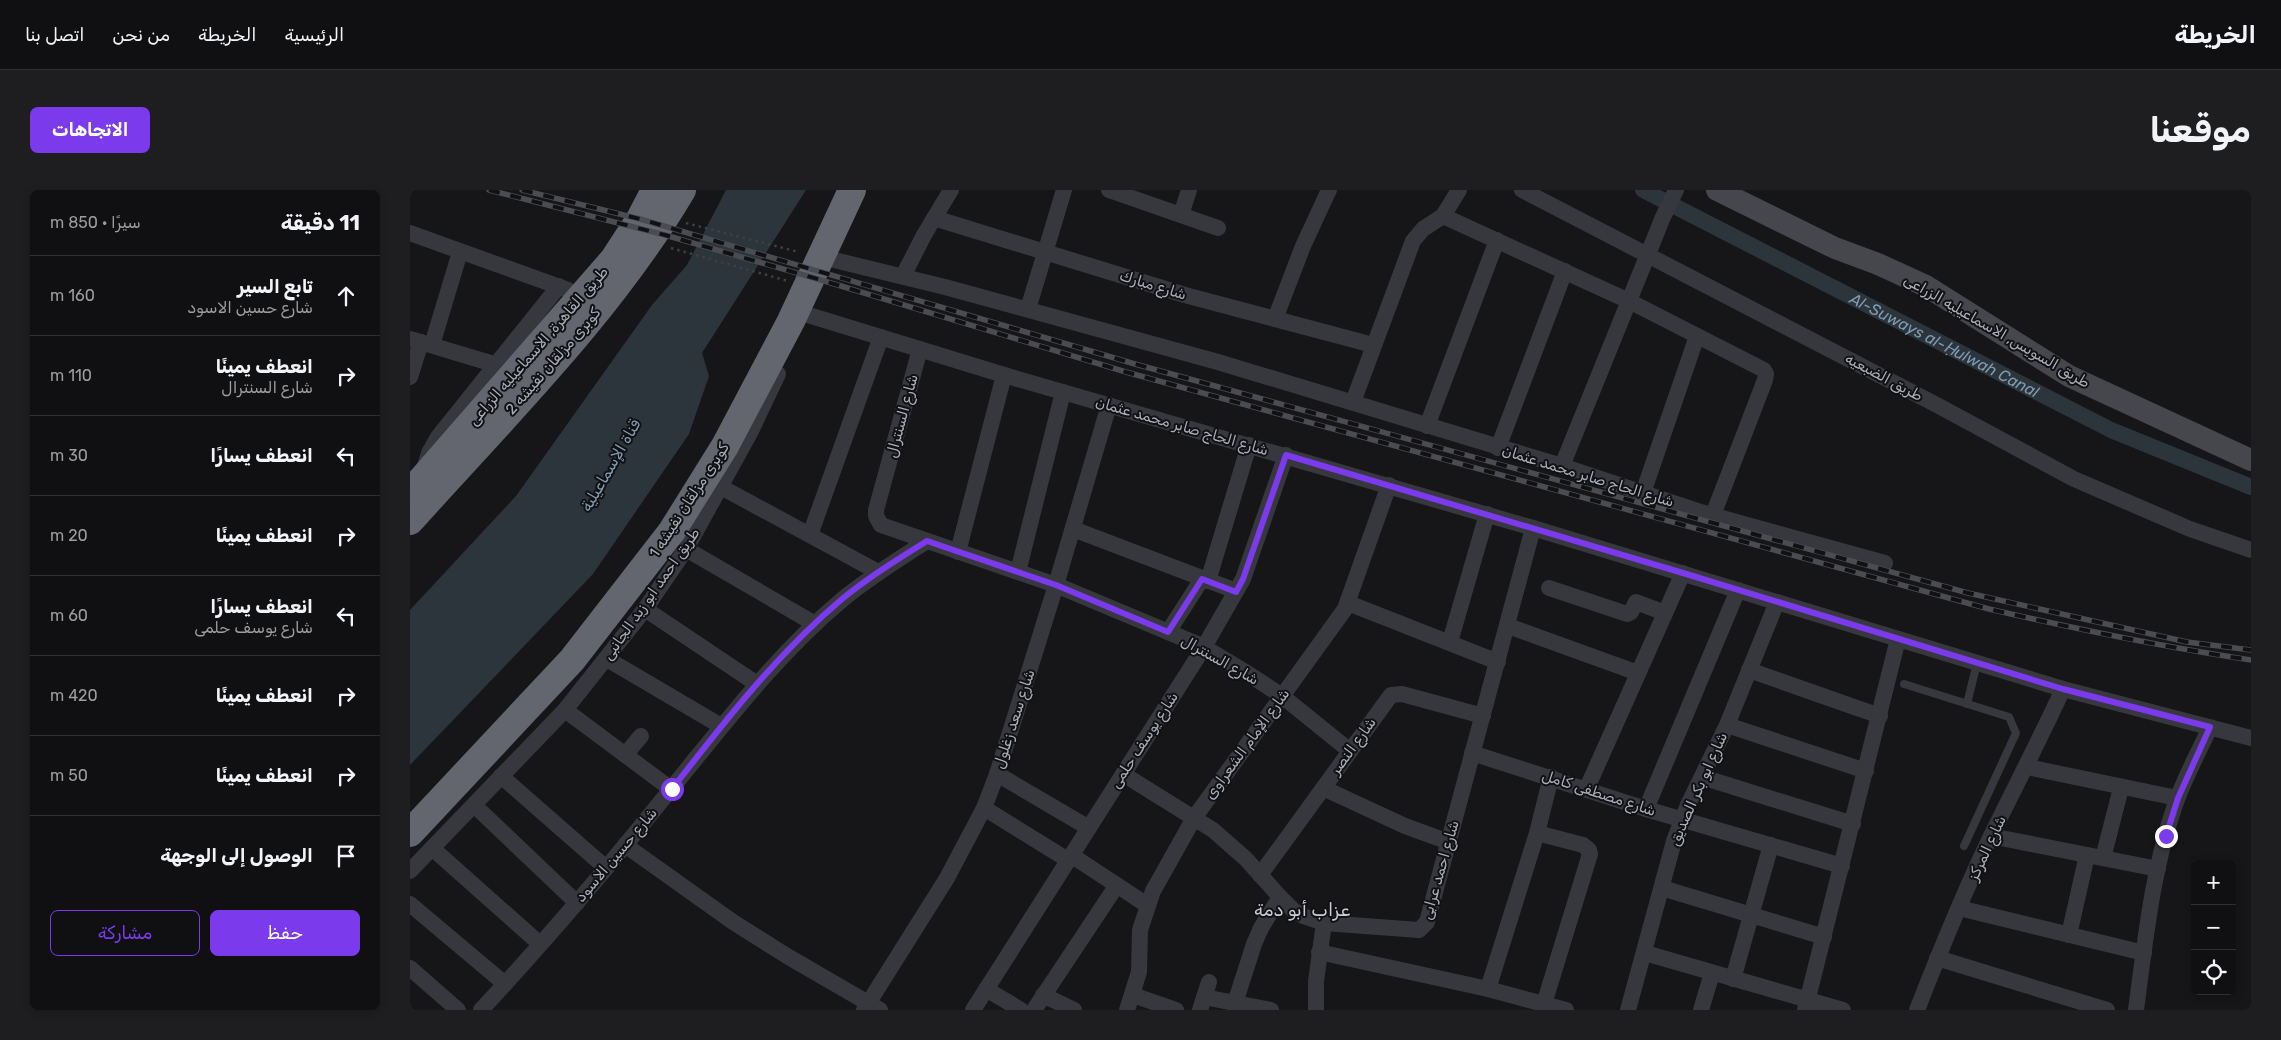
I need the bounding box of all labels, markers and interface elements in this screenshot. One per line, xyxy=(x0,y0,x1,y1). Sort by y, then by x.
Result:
text: الخريطة xyxy=(2175,21,2256,49)
text: اتصل بنا xyxy=(25,24,84,46)
text: من نحن xyxy=(112,24,170,46)
text: الخريطة xyxy=(198,24,256,46)
text: الرئيسية xyxy=(284,24,344,46)
button: الاتجاهات xyxy=(30,107,150,153)
text: موقعنا xyxy=(2149,109,2251,151)
text: 11 دقيقة xyxy=(281,210,360,235)
text: سيرًا · 850 m xyxy=(50,213,141,232)
street label: طريق القاهرة, الاسماعيليه الزراعى xyxy=(464,263,612,429)
street label: شارع مبارك xyxy=(1117,266,1189,306)
street label: طريق السويس, الاسماعيليه الزراعى xyxy=(1901,270,2093,392)
text: تابع السير xyxy=(237,275,313,298)
icon: ahead xyxy=(332,282,360,310)
text: 160 m xyxy=(50,286,95,305)
water label: Al-Suways al-Ḥulwah Canal xyxy=(1846,288,2043,402)
text: شارع حسين الاسود xyxy=(187,298,313,317)
street label: كوبرى مزلقان نفيشه 2 xyxy=(502,304,604,418)
street label: طريق الضبعيه xyxy=(1842,349,1926,405)
text: انعطف يمينًا xyxy=(216,355,313,378)
icon: right xyxy=(332,362,360,390)
text: 110 m xyxy=(50,366,92,385)
street label: شارع السنترال xyxy=(882,372,924,460)
text: شارع السنترال xyxy=(221,378,313,397)
street label: شارع الحاج صابر محمد عثمان xyxy=(1093,393,1271,461)
water label: قناة الإسماعيلية xyxy=(576,415,646,515)
street label: كوبرى مزلقان نفيشه 1 xyxy=(645,439,733,561)
street label: شارع الحاج صابر محمد عثمان xyxy=(1499,441,1676,513)
icon: left xyxy=(332,442,360,470)
text: انعطف يسارًا xyxy=(210,444,313,467)
text: 30 m xyxy=(50,446,88,465)
icon: right xyxy=(332,522,360,550)
text: انعطف يمينًا xyxy=(216,524,313,547)
street label: طريق احمد ابو زيد الجانبى xyxy=(599,524,703,664)
text: 20 m xyxy=(50,526,88,545)
text: انعطف يسارًا xyxy=(210,595,313,618)
icon: left xyxy=(332,602,360,630)
text: 60 m xyxy=(50,606,88,625)
text: شارع يوسف حلمى xyxy=(194,618,313,637)
street label: شارع السنترال xyxy=(1177,631,1262,690)
street label: شارع سعد زغلول xyxy=(989,667,1040,772)
icon: right xyxy=(332,682,360,710)
text: انعطف يمينًا xyxy=(216,684,313,707)
street label: شارع الإمام الشعراوى xyxy=(1201,685,1295,804)
text: 420 m xyxy=(50,686,98,705)
street label: شارع يوسف حلمى xyxy=(1106,688,1184,793)
street label: شارع النصر xyxy=(1326,714,1381,780)
street label: شارع ابو بكر الصديق xyxy=(1665,729,1733,849)
icon: right xyxy=(332,762,360,790)
text: انعطف يمينًا xyxy=(216,764,313,787)
text: 50 m xyxy=(50,766,88,785)
street label: شارع مصطفى كامل xyxy=(1539,766,1658,822)
route start xyxy=(661,778,684,801)
street label: شارع حسين الاسود xyxy=(571,804,662,907)
street label: شارع المركز xyxy=(1964,812,2012,885)
street label: شارع احمد عرابى xyxy=(1417,818,1465,922)
route end xyxy=(2155,825,2178,848)
icon: arrive xyxy=(332,842,360,870)
text: الوصول إلى الوجهة xyxy=(160,844,313,867)
map controls xyxy=(2191,860,2236,995)
button: + xyxy=(2191,860,2236,905)
district label: عزاب أبو دمة xyxy=(1254,899,1350,921)
button: − xyxy=(2191,905,2236,950)
button: مشاركة xyxy=(50,910,200,956)
button: حفظ xyxy=(210,910,360,956)
button: locate xyxy=(2191,950,2236,995)

